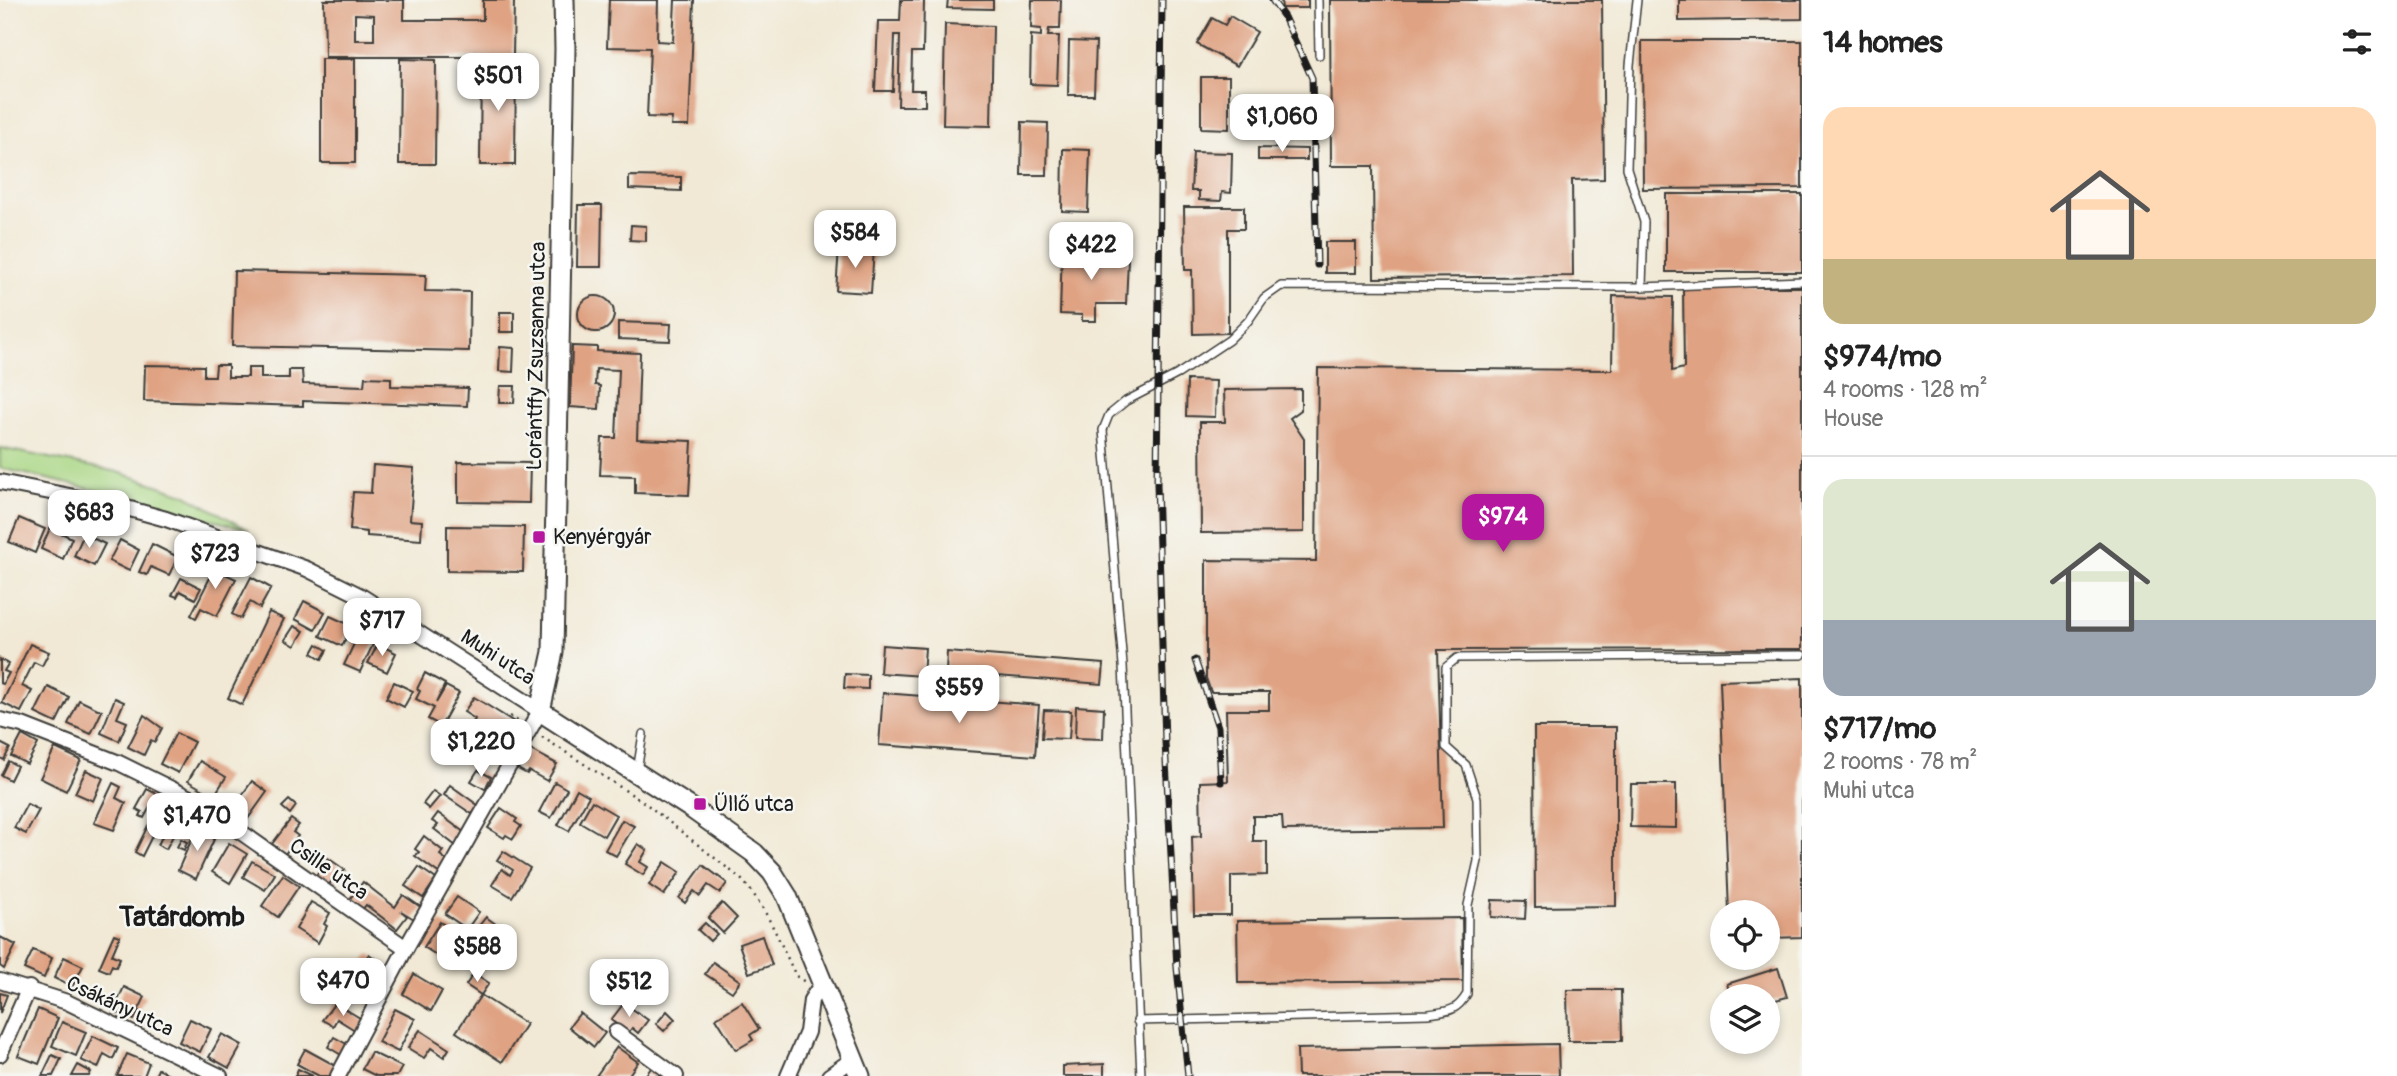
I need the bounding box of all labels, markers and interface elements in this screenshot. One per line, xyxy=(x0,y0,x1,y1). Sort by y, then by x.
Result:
icon: filters xyxy=(2338,23,2376,61)
text: 14 homes xyxy=(1823,24,1943,61)
pin: $501 xyxy=(457,54,539,113)
text: $501 xyxy=(473,61,523,90)
pin: $1,060 xyxy=(1225,94,1339,154)
text: $1,060 xyxy=(1246,102,1318,131)
icon: home xyxy=(2037,152,2163,278)
pin: $584 xyxy=(814,210,896,270)
text: $584 xyxy=(830,218,880,247)
pin: $422 xyxy=(1050,222,1132,282)
text: $422 xyxy=(1065,230,1117,259)
street label: Lorántffy Zsuzsanna utca xyxy=(521,241,552,471)
text: $974/mo xyxy=(1823,338,1942,375)
text: 4 rooms · 128 m² xyxy=(1823,375,1988,404)
text: House xyxy=(1823,404,1883,433)
pin: $683 xyxy=(48,490,130,550)
pin: $974 xyxy=(1462,494,1544,554)
text: $683 xyxy=(64,498,114,527)
text: $974 xyxy=(1478,502,1528,531)
place label: Kenyérgyár xyxy=(553,524,652,551)
icon: home xyxy=(2037,524,2163,650)
marker: Kenyérgyár xyxy=(531,529,547,545)
pin: $723 xyxy=(174,532,256,591)
text: $723 xyxy=(190,539,240,568)
pin: $717 xyxy=(341,598,423,658)
text: $717 xyxy=(359,606,405,635)
street label: Muhi utca xyxy=(455,623,540,691)
pin: $559 xyxy=(918,666,1000,725)
text: $559 xyxy=(934,673,984,702)
text: $717/mo xyxy=(1823,710,1936,747)
pin: $1,220 xyxy=(424,720,538,779)
text: $1,220 xyxy=(447,727,515,756)
text: 2 rooms · 78 m² xyxy=(1823,747,1977,776)
text: Muhi utca xyxy=(1823,776,1914,805)
place label: Üllő utca xyxy=(714,791,794,818)
pin: $1,470 xyxy=(140,794,254,853)
marker: Üllő utca xyxy=(692,796,708,812)
text: $1,470 xyxy=(163,801,231,830)
street label: Csille utca xyxy=(284,832,374,906)
district label: Tatárdomb xyxy=(118,900,245,935)
map controls xyxy=(1710,900,1780,1054)
button: locate xyxy=(1710,900,1780,970)
pin: $588 xyxy=(436,925,518,984)
text: $588 xyxy=(453,932,501,961)
pin: $470 xyxy=(302,958,384,1018)
pin: $512 xyxy=(588,960,670,1019)
text: $470 xyxy=(316,966,370,995)
text: $512 xyxy=(606,967,652,996)
street label: Csákány utca xyxy=(62,970,178,1043)
button: layers xyxy=(1710,984,1780,1054)

